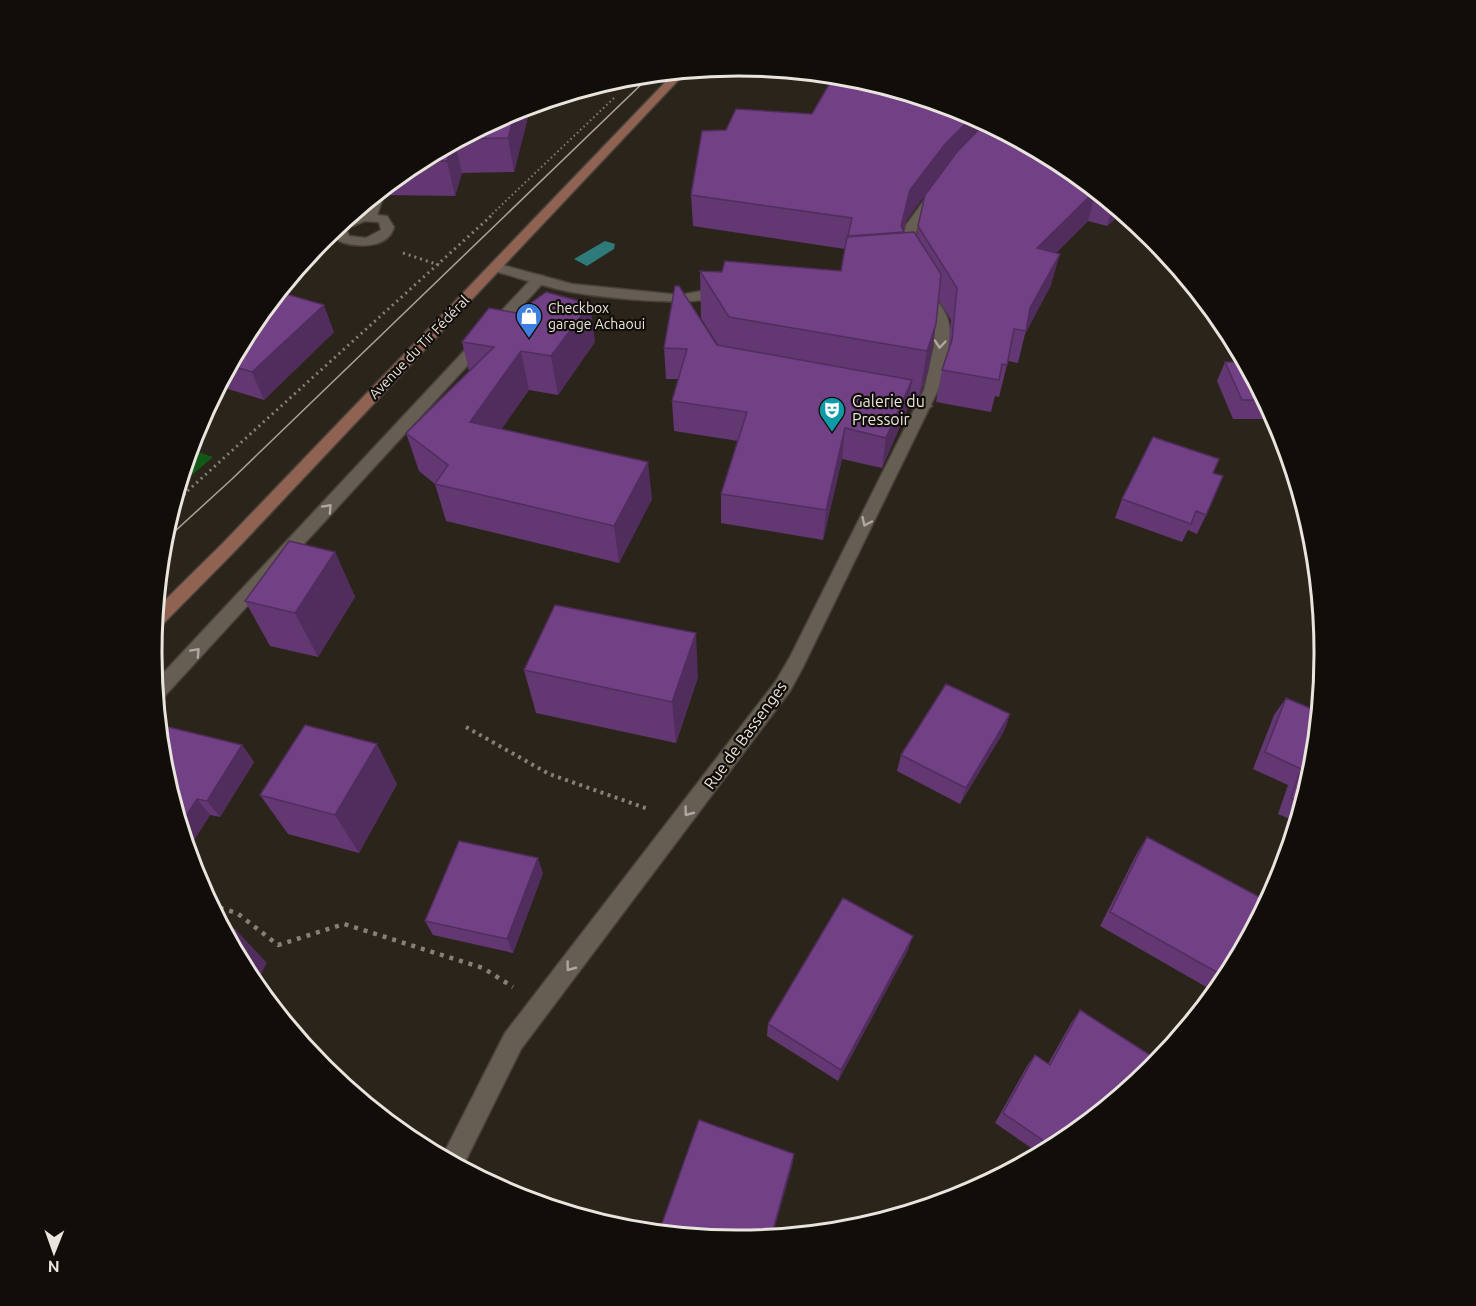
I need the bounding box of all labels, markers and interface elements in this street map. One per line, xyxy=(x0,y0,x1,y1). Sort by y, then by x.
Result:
street label: Avenue du Tir Fédéral xyxy=(366,292,473,402)
place label: Checkbox garage Achaoui xyxy=(548,300,645,332)
shop icon: Checkbox garage Achaoui xyxy=(514,301,544,339)
one-way arrow xyxy=(934,339,947,348)
place label: Galerie du Pressoir xyxy=(852,392,925,428)
theatre icon: Galerie du Pressoir xyxy=(817,395,847,433)
one-way arrow xyxy=(321,505,332,515)
one-way arrow xyxy=(862,516,874,527)
one-way arrow xyxy=(189,648,200,658)
street label: Rue de Bassenges xyxy=(700,678,790,792)
one-way arrow xyxy=(684,806,695,817)
one-way arrow xyxy=(566,961,577,972)
north arrow xyxy=(24,1222,84,1282)
text: N xyxy=(48,1258,60,1276)

